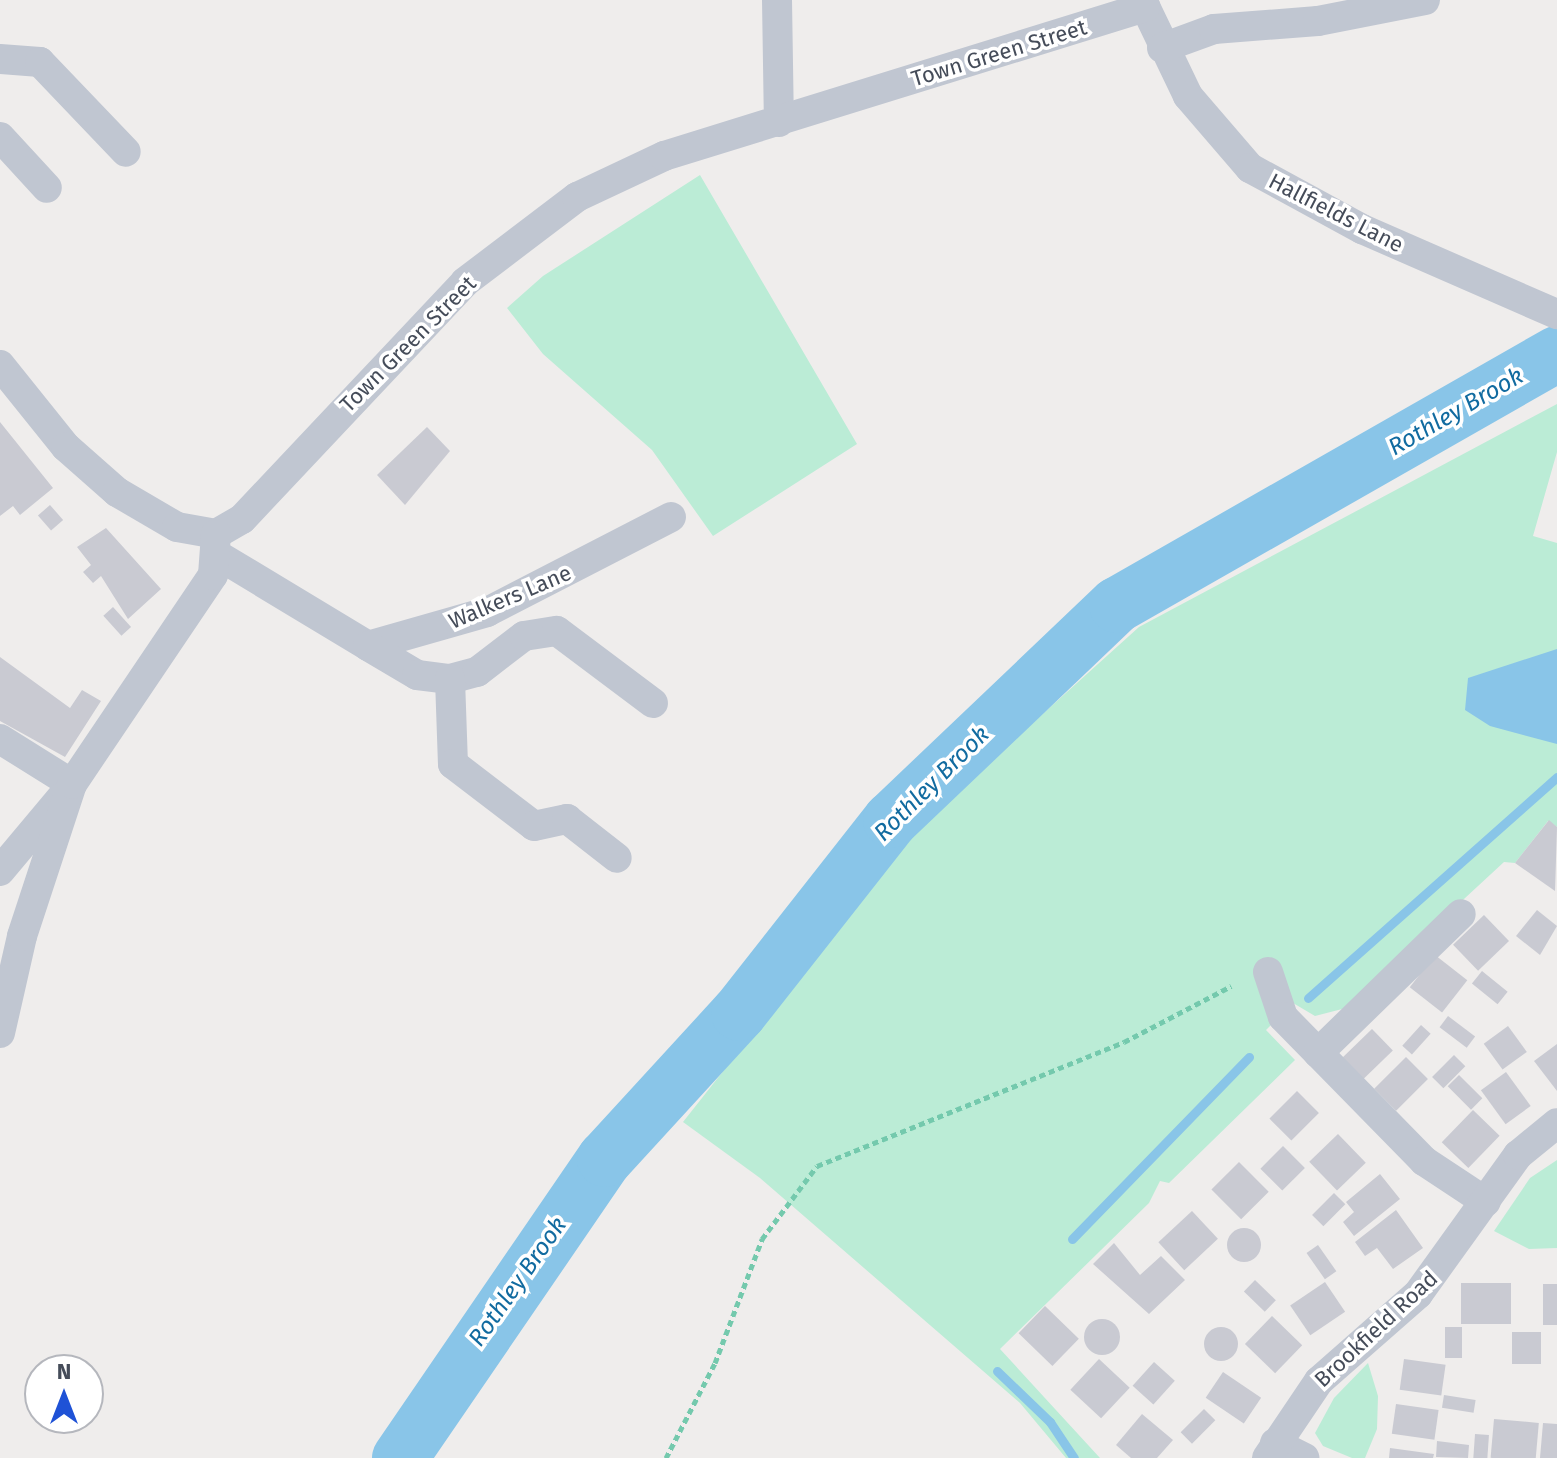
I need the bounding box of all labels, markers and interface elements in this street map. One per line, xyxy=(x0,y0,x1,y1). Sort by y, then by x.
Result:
street label: Town Green Street xyxy=(908,14,1090,92)
street label: Hallfields Lane xyxy=(1264,168,1408,258)
street label: Town Green Street xyxy=(334,270,482,418)
water label: Rothley Brook xyxy=(1383,362,1529,462)
street label: Walkers Lane xyxy=(445,559,575,635)
water label: Rothley Brook xyxy=(868,720,996,848)
water label: Rothley Brook xyxy=(463,1212,573,1352)
street label: Brookfield Road xyxy=(1309,1265,1443,1393)
north arrow xyxy=(24,1354,104,1434)
text: N xyxy=(57,1358,71,1385)

